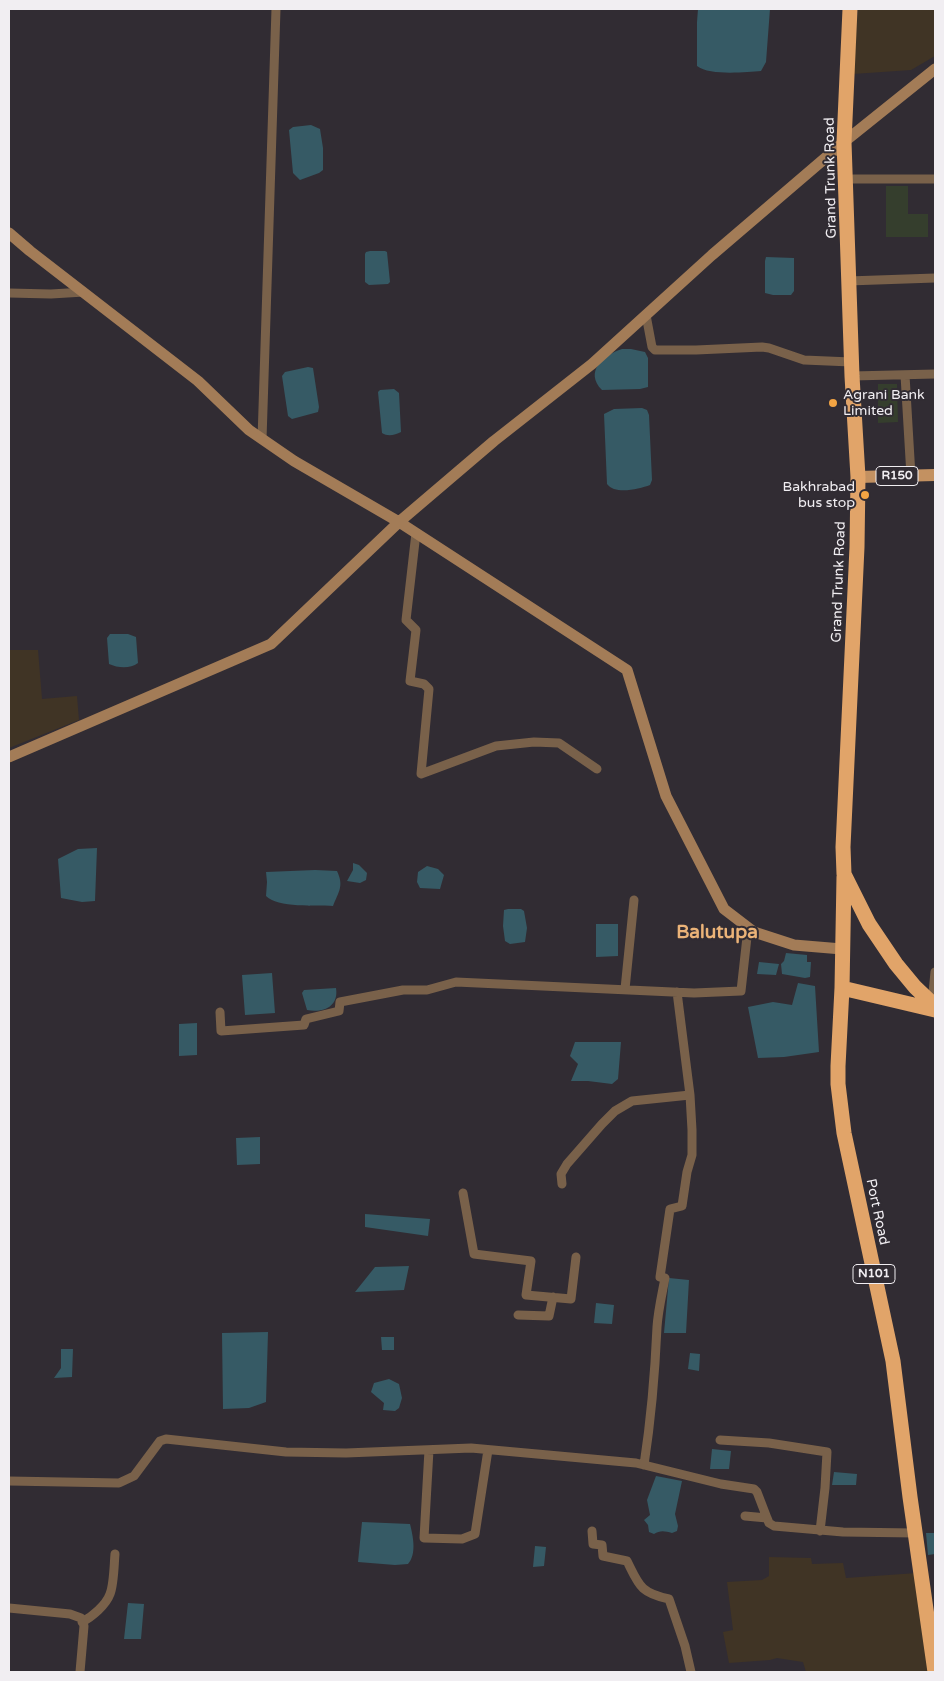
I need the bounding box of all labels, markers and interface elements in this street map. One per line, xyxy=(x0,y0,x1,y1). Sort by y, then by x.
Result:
street label: Grand Trunk Road xyxy=(822,117,840,239)
place label: Agrani Bank Limited xyxy=(843,387,925,420)
marker: Agrani Bank Limited xyxy=(827,397,839,409)
road number: R150 xyxy=(876,466,918,486)
place label: Bakhrabad bus stop xyxy=(783,479,855,512)
marker: Bakhrabad bus stop xyxy=(859,489,871,501)
street label: Grand Trunk Road xyxy=(828,521,850,643)
district label: Balutupa xyxy=(676,922,758,944)
street label: Port Road xyxy=(862,1177,892,1247)
road number: N101 xyxy=(853,1264,895,1284)

